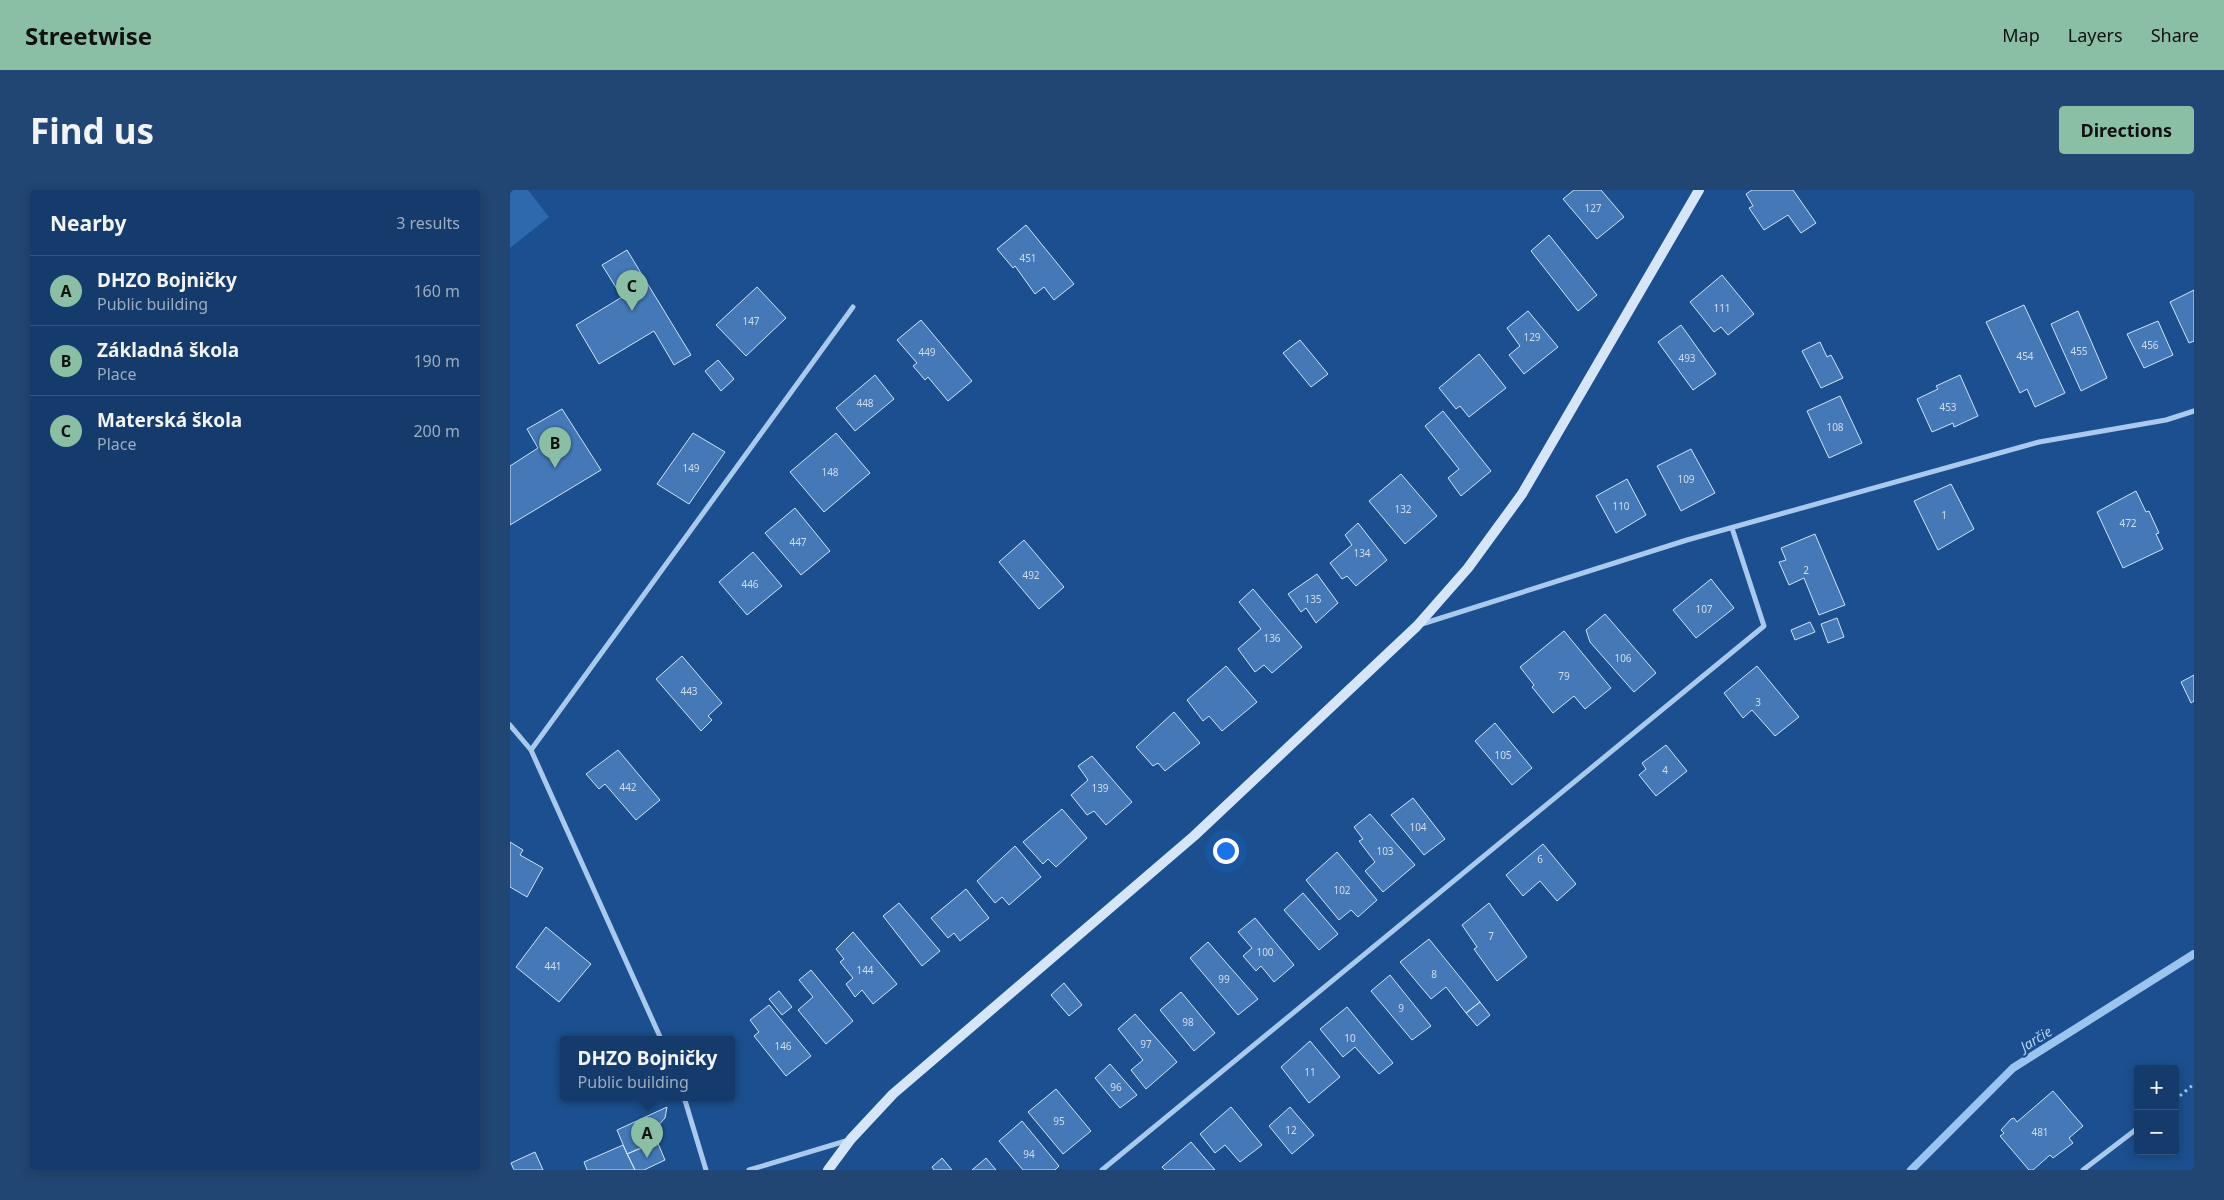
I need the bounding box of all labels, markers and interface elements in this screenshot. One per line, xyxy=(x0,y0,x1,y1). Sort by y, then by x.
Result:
text: Streetwise xyxy=(25,19,152,52)
text: Map xyxy=(2002,23,2040,47)
text: Layers xyxy=(2068,23,2123,47)
text: Share xyxy=(2151,23,2199,47)
button: Directions xyxy=(2059,106,2194,154)
text: Find us xyxy=(30,107,154,154)
house number: 127 xyxy=(1584,201,1602,215)
text: Nearby xyxy=(50,209,126,237)
text: 3 results xyxy=(396,212,460,234)
house number: 451 xyxy=(1019,251,1037,265)
text: DHZO Bojničky xyxy=(97,267,237,293)
pin: C xyxy=(616,270,648,311)
text: A xyxy=(60,280,72,302)
text: 160 m xyxy=(413,280,460,302)
text: Public building xyxy=(97,293,208,315)
house number: 111 xyxy=(1713,301,1731,315)
house number: 147 xyxy=(742,314,760,328)
house number: 129 xyxy=(1523,330,1541,344)
text: Základná škola xyxy=(97,337,239,363)
house number: 456 xyxy=(2141,338,2159,352)
house number: 455 xyxy=(2070,344,2088,358)
house number: 449 xyxy=(918,345,936,359)
house number: 454 xyxy=(2016,349,2034,363)
text: B xyxy=(61,350,71,372)
text: 190 m xyxy=(413,350,460,372)
house number: 493 xyxy=(1678,351,1696,365)
text: Place xyxy=(97,363,137,385)
house number: 448 xyxy=(856,396,874,410)
house number: 453 xyxy=(1939,400,1957,414)
text: Materská škola xyxy=(97,407,242,433)
text: C xyxy=(61,420,71,442)
text: 200 m xyxy=(413,420,460,442)
house number: 108 xyxy=(1826,420,1844,434)
pin: B xyxy=(539,427,571,468)
text: Place xyxy=(97,433,137,455)
house number: 149 xyxy=(682,461,700,475)
house number: 148 xyxy=(821,465,839,479)
house number: 109 xyxy=(1677,472,1695,486)
house number: 110 xyxy=(1612,499,1630,513)
house number: 132 xyxy=(1394,502,1412,516)
house number: 1 xyxy=(1941,508,1947,522)
house number: 472 xyxy=(2119,516,2137,530)
house number: 447 xyxy=(789,535,807,549)
house number: 134 xyxy=(1353,546,1371,560)
house number: 2 xyxy=(1803,563,1809,577)
house number: 492 xyxy=(1022,568,1040,582)
house number: 446 xyxy=(741,577,759,591)
house number: 135 xyxy=(1304,592,1322,606)
house number: 107 xyxy=(1695,602,1713,616)
house number: 136 xyxy=(1263,631,1281,645)
house number: 106 xyxy=(1614,651,1632,665)
house number: 79 xyxy=(1558,669,1570,683)
house number: 443 xyxy=(680,684,698,698)
house number: 3 xyxy=(1755,695,1761,709)
house number: 105 xyxy=(1494,748,1512,762)
house number: 4 xyxy=(1662,763,1668,777)
house number: 442 xyxy=(619,780,637,794)
house number: 139 xyxy=(1091,781,1109,795)
house number: 104 xyxy=(1409,820,1427,834)
your location xyxy=(1213,838,1239,864)
house number: 103 xyxy=(1376,844,1394,858)
house number: 6 xyxy=(1537,852,1543,866)
house number: 102 xyxy=(1333,883,1351,897)
house number: 7 xyxy=(1488,929,1494,943)
house number: 100 xyxy=(1256,945,1274,959)
house number: 441 xyxy=(544,959,562,973)
house number: 144 xyxy=(856,963,874,977)
house number: 8 xyxy=(1431,967,1437,981)
house number: 99 xyxy=(1218,972,1230,986)
house number: 9 xyxy=(1398,1001,1404,1015)
house number: 98 xyxy=(1182,1015,1194,1029)
water label: Jarčie xyxy=(2014,1022,2055,1057)
house number: 10 xyxy=(1344,1031,1356,1045)
popup xyxy=(560,1036,735,1101)
house number: 97 xyxy=(1140,1037,1152,1051)
house number: 146 xyxy=(774,1039,792,1053)
text: DHZO Bojničky xyxy=(578,1045,717,1071)
house number: 11 xyxy=(1304,1065,1316,1079)
map controls xyxy=(2134,1065,2179,1155)
button: + xyxy=(2134,1065,2179,1110)
text: Public building xyxy=(578,1071,689,1093)
house number: 96 xyxy=(1110,1080,1122,1094)
button: − xyxy=(2134,1110,2179,1155)
house number: 95 xyxy=(1053,1114,1065,1128)
pin: A xyxy=(631,1117,663,1158)
house number: 12 xyxy=(1285,1123,1297,1137)
house number: 481 xyxy=(2031,1125,2049,1139)
house number: 94 xyxy=(1023,1147,1035,1161)

